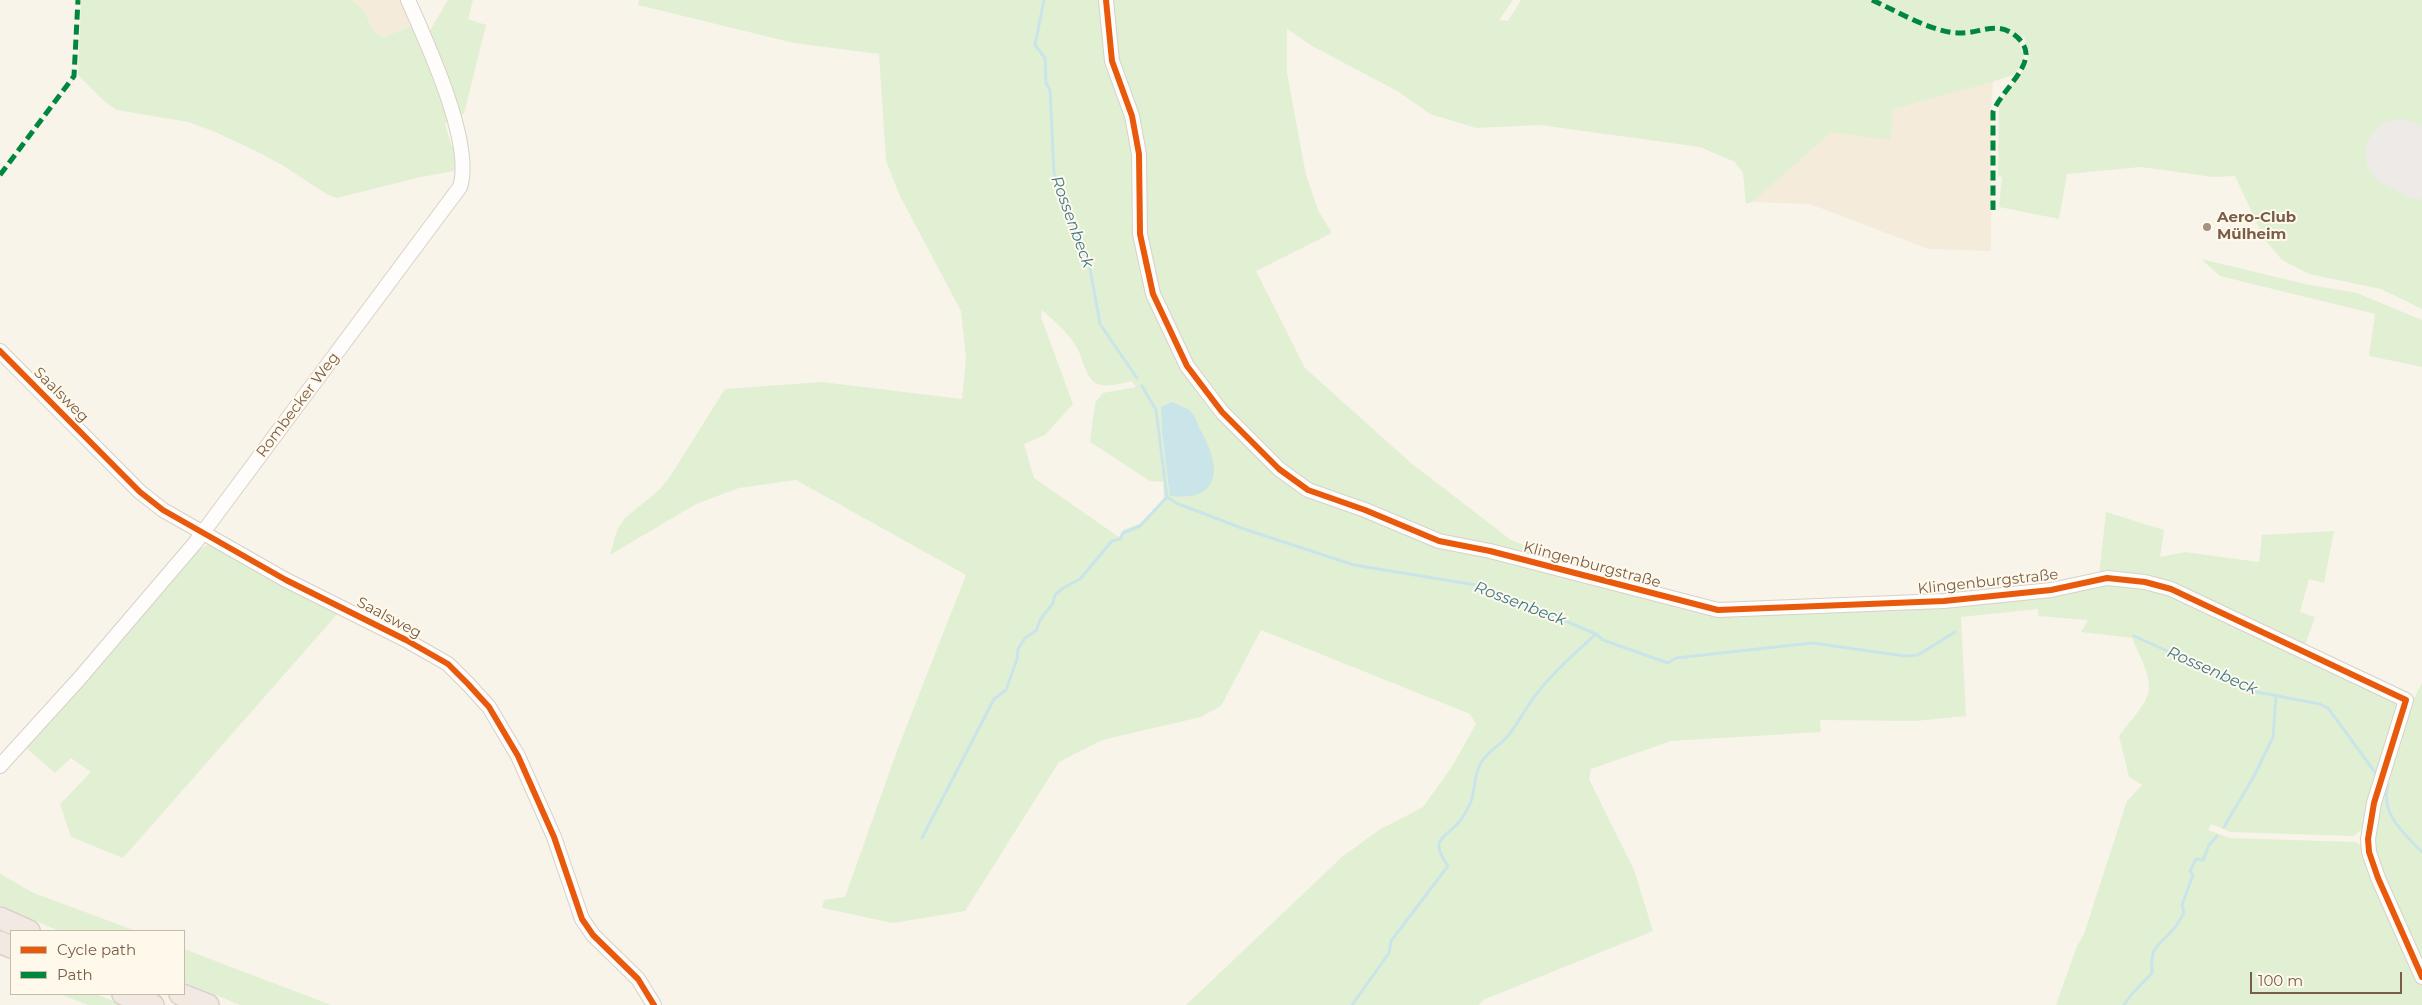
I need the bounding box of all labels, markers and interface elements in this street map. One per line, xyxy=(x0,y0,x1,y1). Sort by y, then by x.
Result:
water label: Rossenbeck xyxy=(1046,173,1098,271)
place label: Aero-Club Mülheim xyxy=(2217,209,2296,244)
marker: Aero-Club Mülheim xyxy=(2201,221,2213,233)
street label: Rombecker Weg xyxy=(253,349,343,461)
street label: Saalsweg xyxy=(30,364,92,426)
street label: Klingenburgstraße xyxy=(1521,538,1663,592)
street label: Klingenburgstraße xyxy=(1917,566,2059,598)
water label: Rossenbeck xyxy=(1471,578,1569,630)
street label: Saalsweg xyxy=(354,594,424,642)
water label: Rossenbeck xyxy=(2164,643,2260,699)
legend xyxy=(10,930,185,995)
text: Cycle path xyxy=(57,940,136,959)
scale bar xyxy=(2252,962,2404,994)
text: Path xyxy=(57,965,93,984)
text: 100 m xyxy=(2258,971,2303,990)

